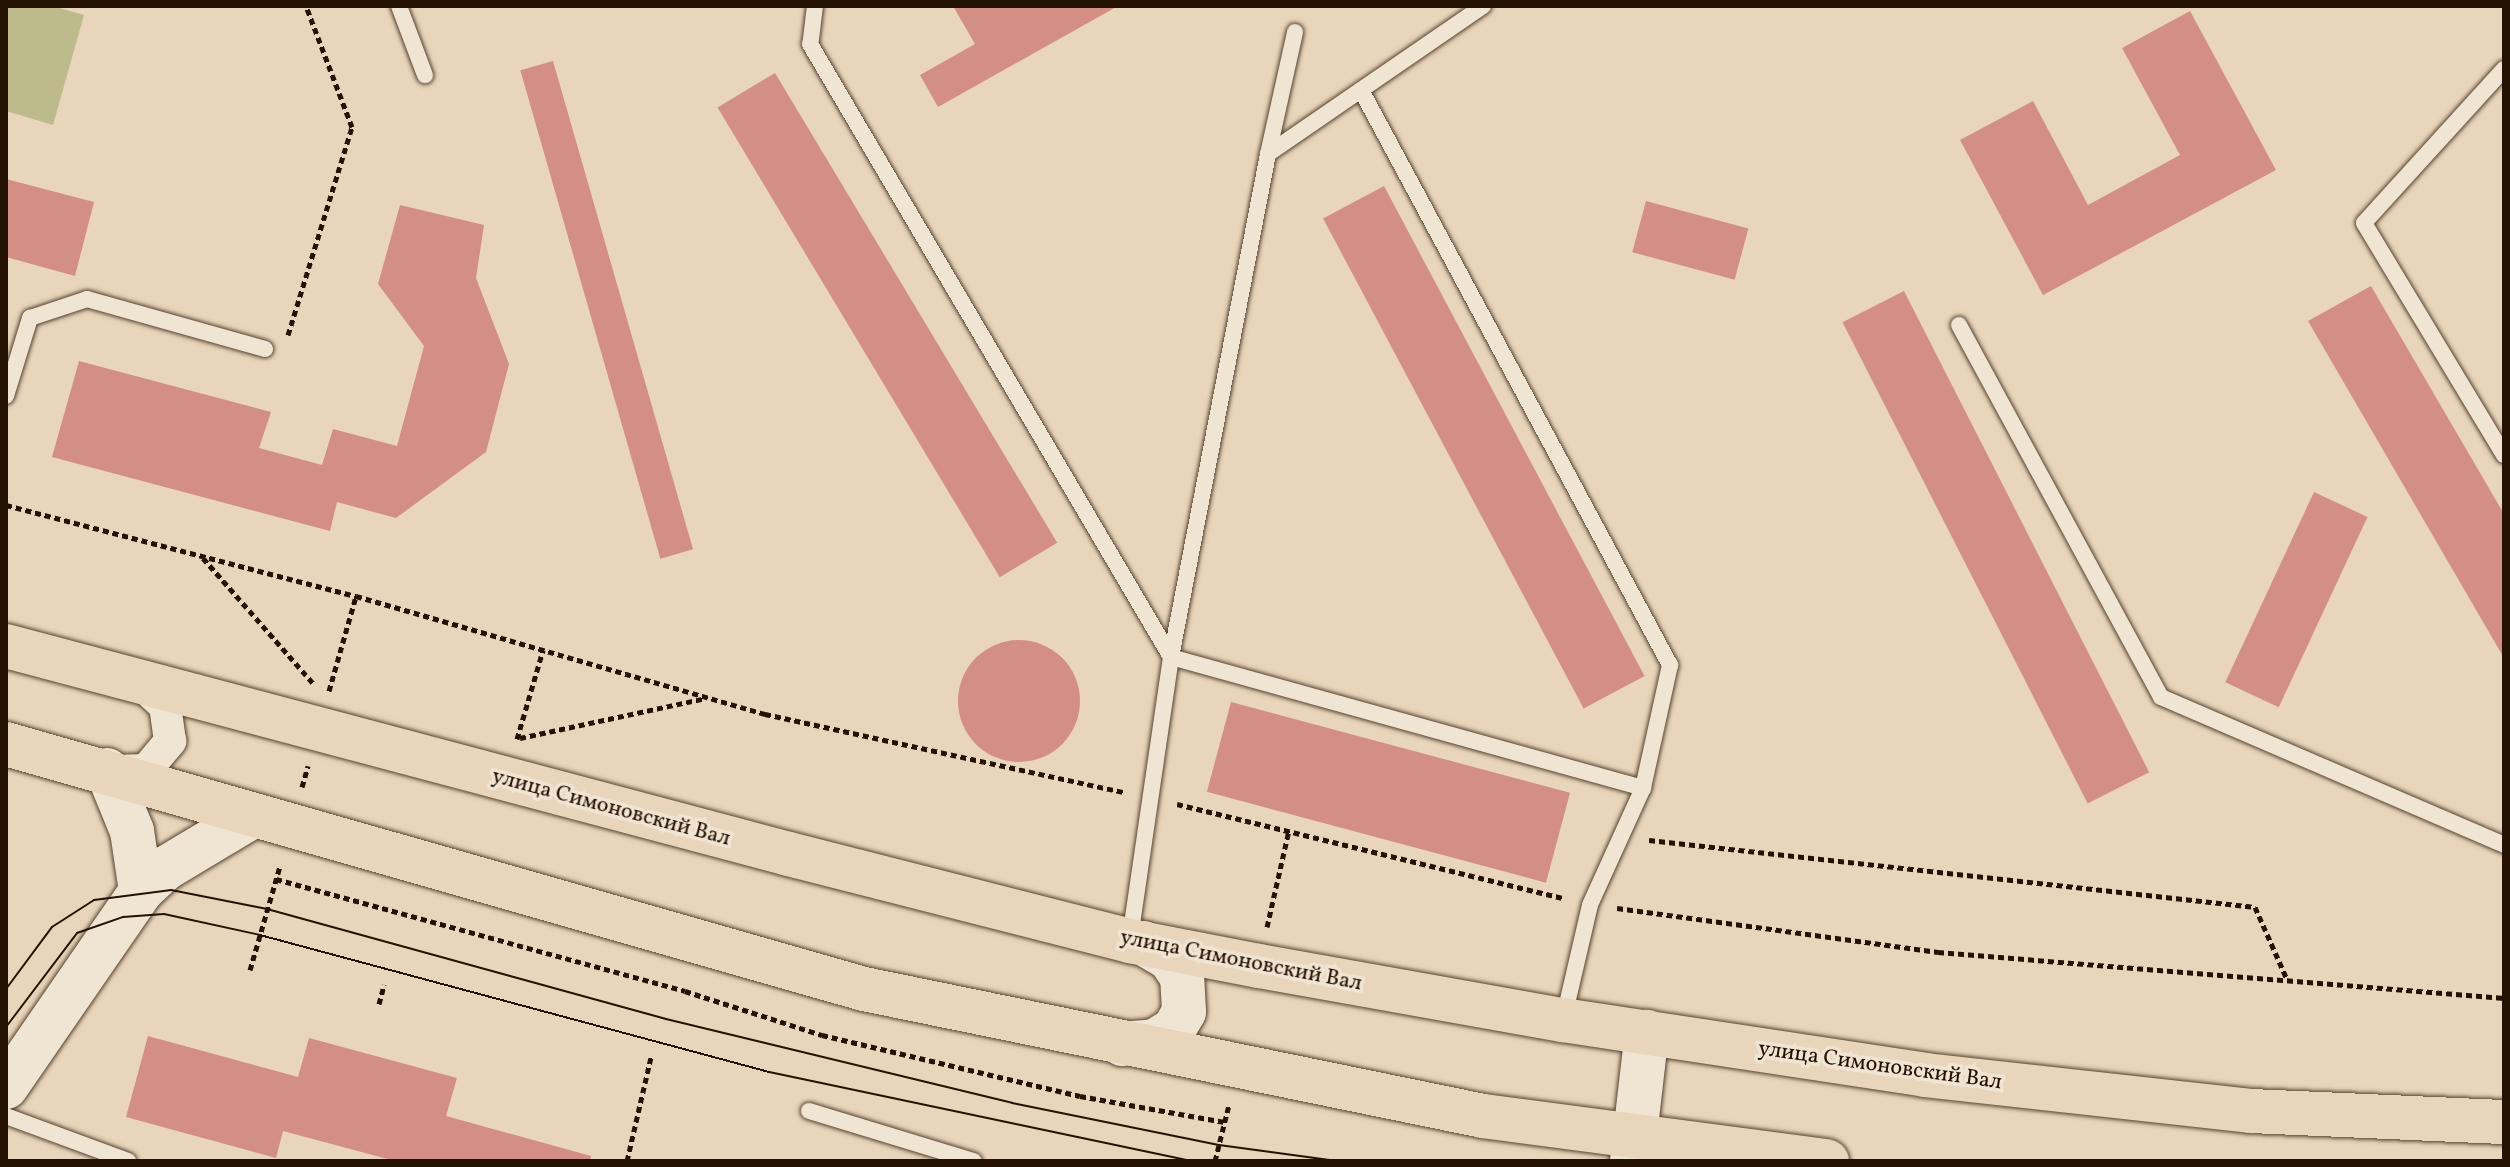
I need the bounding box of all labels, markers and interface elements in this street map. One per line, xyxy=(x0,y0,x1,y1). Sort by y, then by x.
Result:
street label: улица Симоновский Вал xyxy=(489,763,733,853)
street label: улица Симоновский Вал xyxy=(1118,925,1364,997)
street label: улица Симоновский Вал xyxy=(1756,1036,2004,1096)

